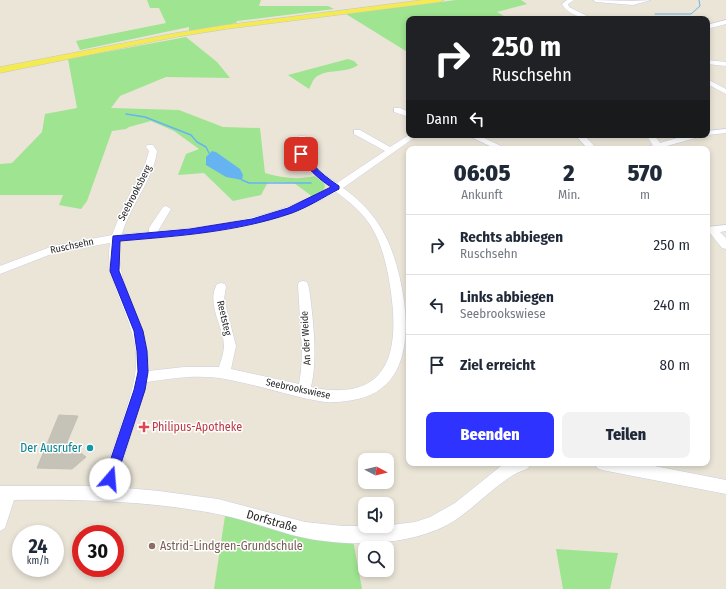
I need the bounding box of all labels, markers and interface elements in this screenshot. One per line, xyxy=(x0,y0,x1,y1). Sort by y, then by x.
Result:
text: 250 m xyxy=(492,30,561,63)
icon: right xyxy=(426,32,478,84)
text: Ruschsehn xyxy=(492,64,572,86)
icon: left xyxy=(466,108,488,130)
text: Dann xyxy=(426,110,458,128)
pin xyxy=(284,137,318,171)
icon: arrive xyxy=(290,143,312,165)
text: 06:05 xyxy=(453,159,510,187)
text: 2 xyxy=(563,159,575,187)
text: 570 xyxy=(628,159,662,187)
street label: Seebrooksberg xyxy=(116,163,154,223)
text: Ankunft xyxy=(461,187,503,202)
text: Min. xyxy=(558,187,580,202)
text: m xyxy=(640,187,650,202)
text: Rechts abbiegen xyxy=(460,228,563,246)
icon: right xyxy=(426,234,448,256)
street label: Ruschsehn xyxy=(49,236,95,256)
text: 250 m xyxy=(654,236,690,254)
text: Ruschsehn xyxy=(460,246,518,261)
text: Links abbiegen xyxy=(460,288,554,306)
icon: left xyxy=(426,294,448,316)
text: 240 m xyxy=(654,296,690,314)
street label: Reetsteg xyxy=(214,299,234,337)
text: Seebrookswiese xyxy=(460,306,546,321)
street label: An der Weide xyxy=(299,311,313,365)
icon: arrive xyxy=(426,354,448,376)
text: Ziel erreicht xyxy=(460,356,535,374)
text: 80 m xyxy=(660,356,690,374)
street label: Seebrookswiese xyxy=(265,376,332,402)
button: Beenden xyxy=(426,412,554,458)
button: Teilen xyxy=(562,412,690,458)
place label: Philipus-Apotheke xyxy=(152,420,242,434)
marker: Philipus-Apotheke xyxy=(139,422,149,432)
place label: Der Ausrufer xyxy=(20,441,83,455)
marker: Der Ausrufer xyxy=(85,443,95,453)
north arrow xyxy=(358,453,394,489)
map controls xyxy=(358,453,394,577)
position arrow xyxy=(89,458,131,500)
button: sound xyxy=(358,497,394,533)
street label: Dorfstraße xyxy=(245,507,299,535)
speed limit sign: 30 xyxy=(72,525,124,577)
text: 24 xyxy=(28,534,48,558)
place label: Astrid-Lindgren-Grundschule xyxy=(160,539,303,553)
marker: Astrid-Lindgren-Grundschule xyxy=(147,541,157,551)
button: search xyxy=(358,541,394,577)
text: km/h xyxy=(27,555,49,567)

